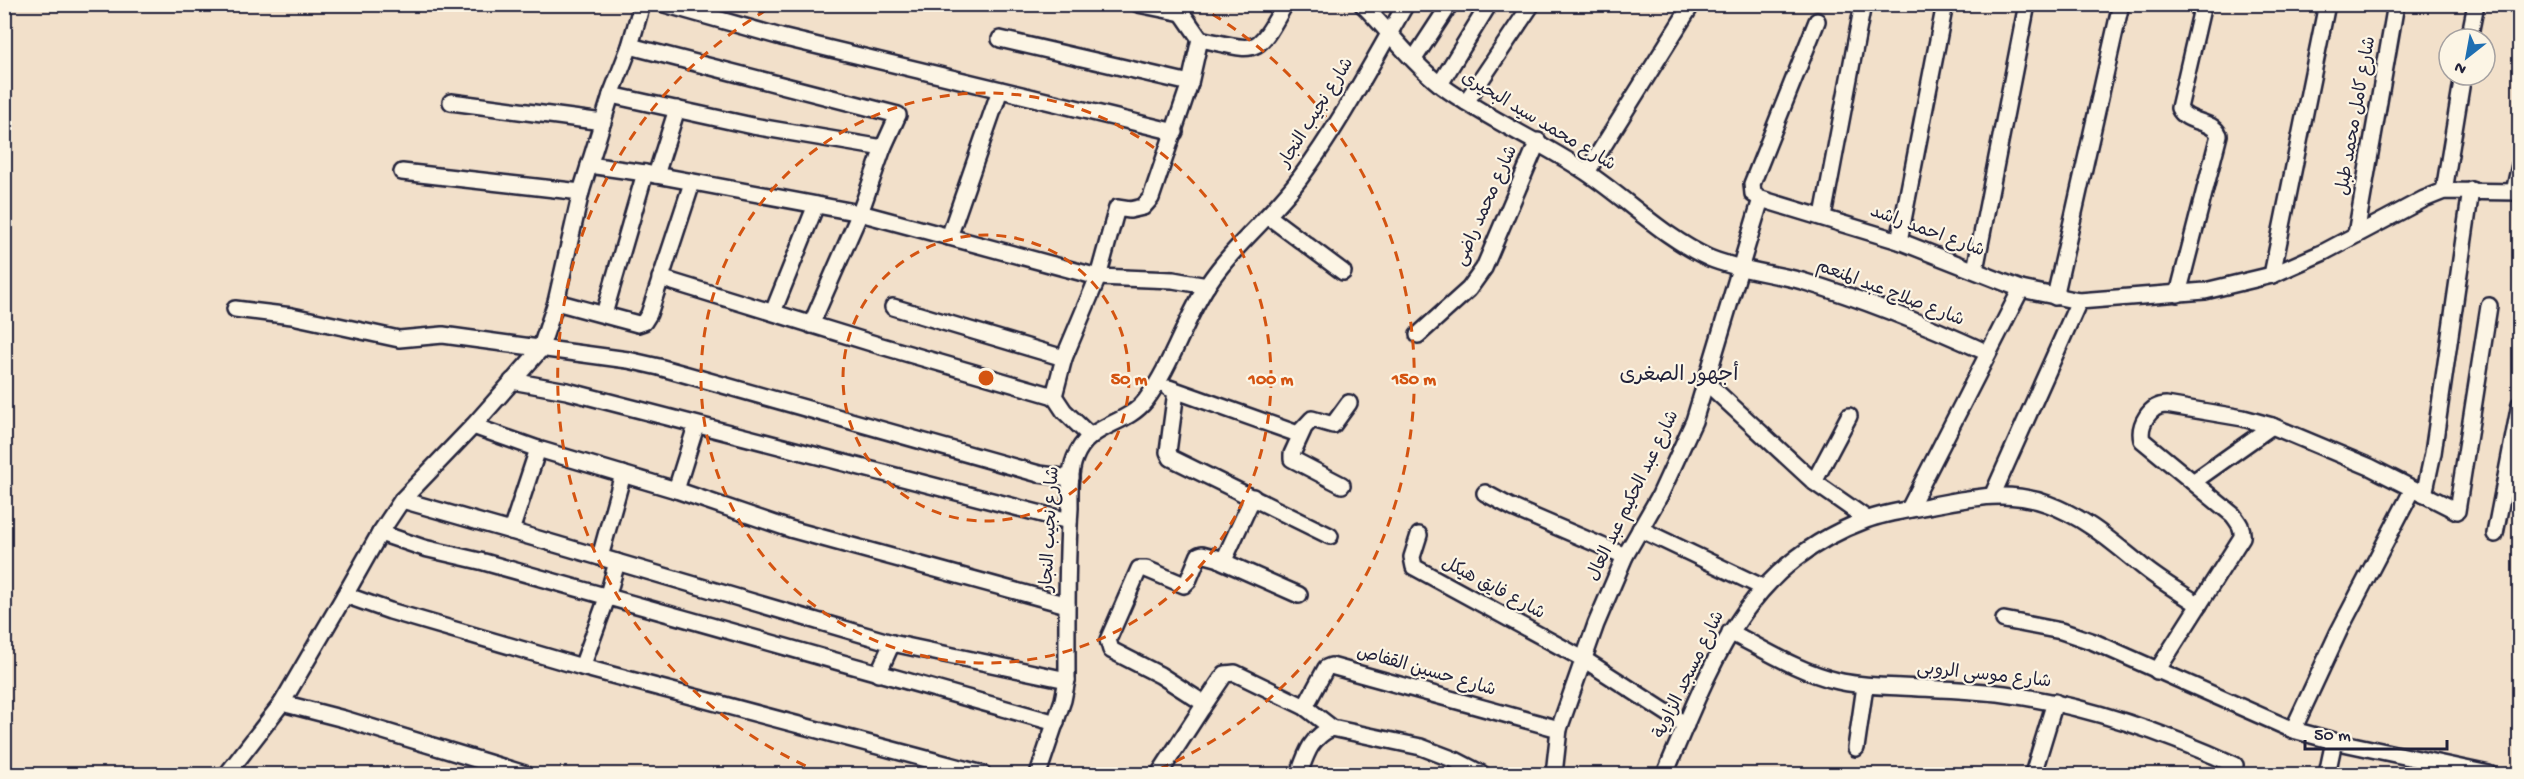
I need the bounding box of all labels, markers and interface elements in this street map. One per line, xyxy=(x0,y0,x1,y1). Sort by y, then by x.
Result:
north arrow xyxy=(2437,27,2497,87)
street label: شارع كامل محمد طبل xyxy=(2333,35,2381,197)
street label: شارع نجيب النجار xyxy=(1274,54,1359,173)
text: N xyxy=(2451,56,2470,78)
street label: شارع محمد سيد البحيرى xyxy=(1457,68,1619,176)
street label: شارع محمد راضى xyxy=(1451,143,1523,269)
street label: شارع احمد راشد xyxy=(1867,202,1987,262)
street label: شارع صلاح عبد المنعم xyxy=(1813,256,1967,333)
district label: أجهور الصغرى xyxy=(1620,361,1738,389)
centre of rings xyxy=(976,368,996,388)
text: 50 m xyxy=(1111,370,1148,391)
text: 100 m xyxy=(1248,370,1294,391)
text: 150 m xyxy=(1391,370,1436,391)
street label: شارع عبد الحكيم عبد العال xyxy=(1584,407,1685,585)
street label: شارع نجيب النجار xyxy=(1037,466,1065,594)
street label: شارع فايق هيكل xyxy=(1438,553,1548,625)
street label: شارع مسجد الزاوية xyxy=(1650,608,1730,742)
street label: شارع حسين القفاص xyxy=(1354,642,1498,702)
street label: شارع موسى الروبى xyxy=(1916,658,2052,694)
scale bar xyxy=(2305,713,2448,751)
text: 50 m xyxy=(2314,726,2351,747)

